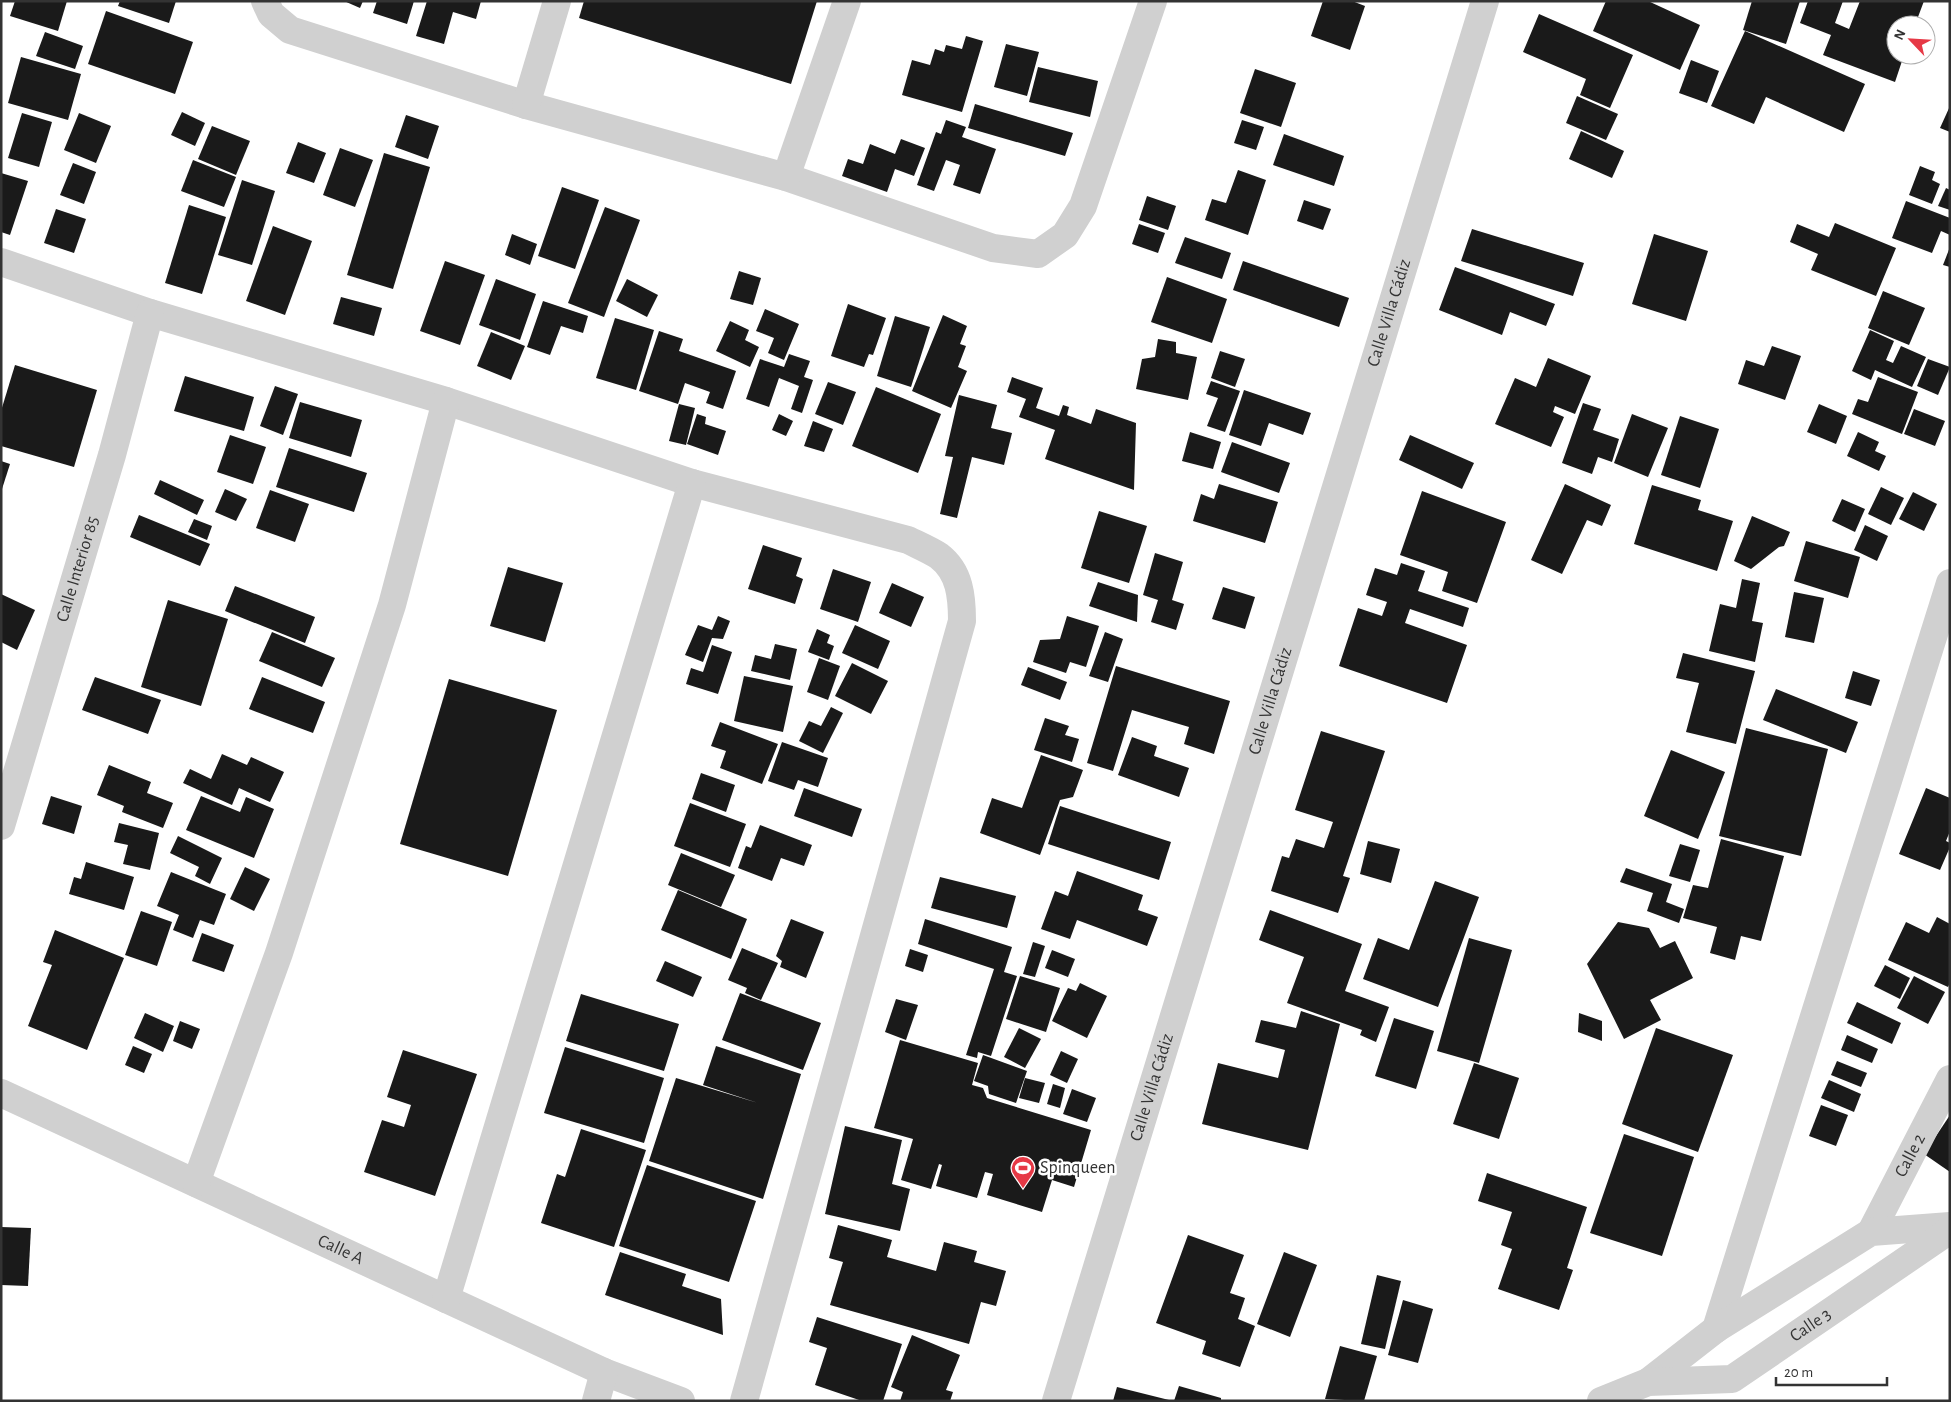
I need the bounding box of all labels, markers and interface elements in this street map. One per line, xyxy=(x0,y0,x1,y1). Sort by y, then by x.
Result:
north arrow xyxy=(1886,15,1936,65)
text: N xyxy=(1892,28,1909,42)
street label: Calle Villa Cádiz xyxy=(1364,257,1414,369)
street label: Calle Interior 85 xyxy=(54,514,102,624)
street label: Calle Villa Cádiz xyxy=(1246,645,1295,757)
street label: Calle Villa Cádiz xyxy=(1127,1031,1177,1143)
street label: Calle 2 xyxy=(1892,1131,1929,1180)
sports icon: Spinqueen xyxy=(1010,1155,1036,1189)
place label: Spinqueen xyxy=(1040,1159,1116,1177)
street label: Calle A xyxy=(315,1232,367,1269)
street label: Calle 3 xyxy=(1787,1305,1834,1345)
scale bar xyxy=(1776,1354,1887,1386)
text: 20 m xyxy=(1784,1365,1813,1380)

